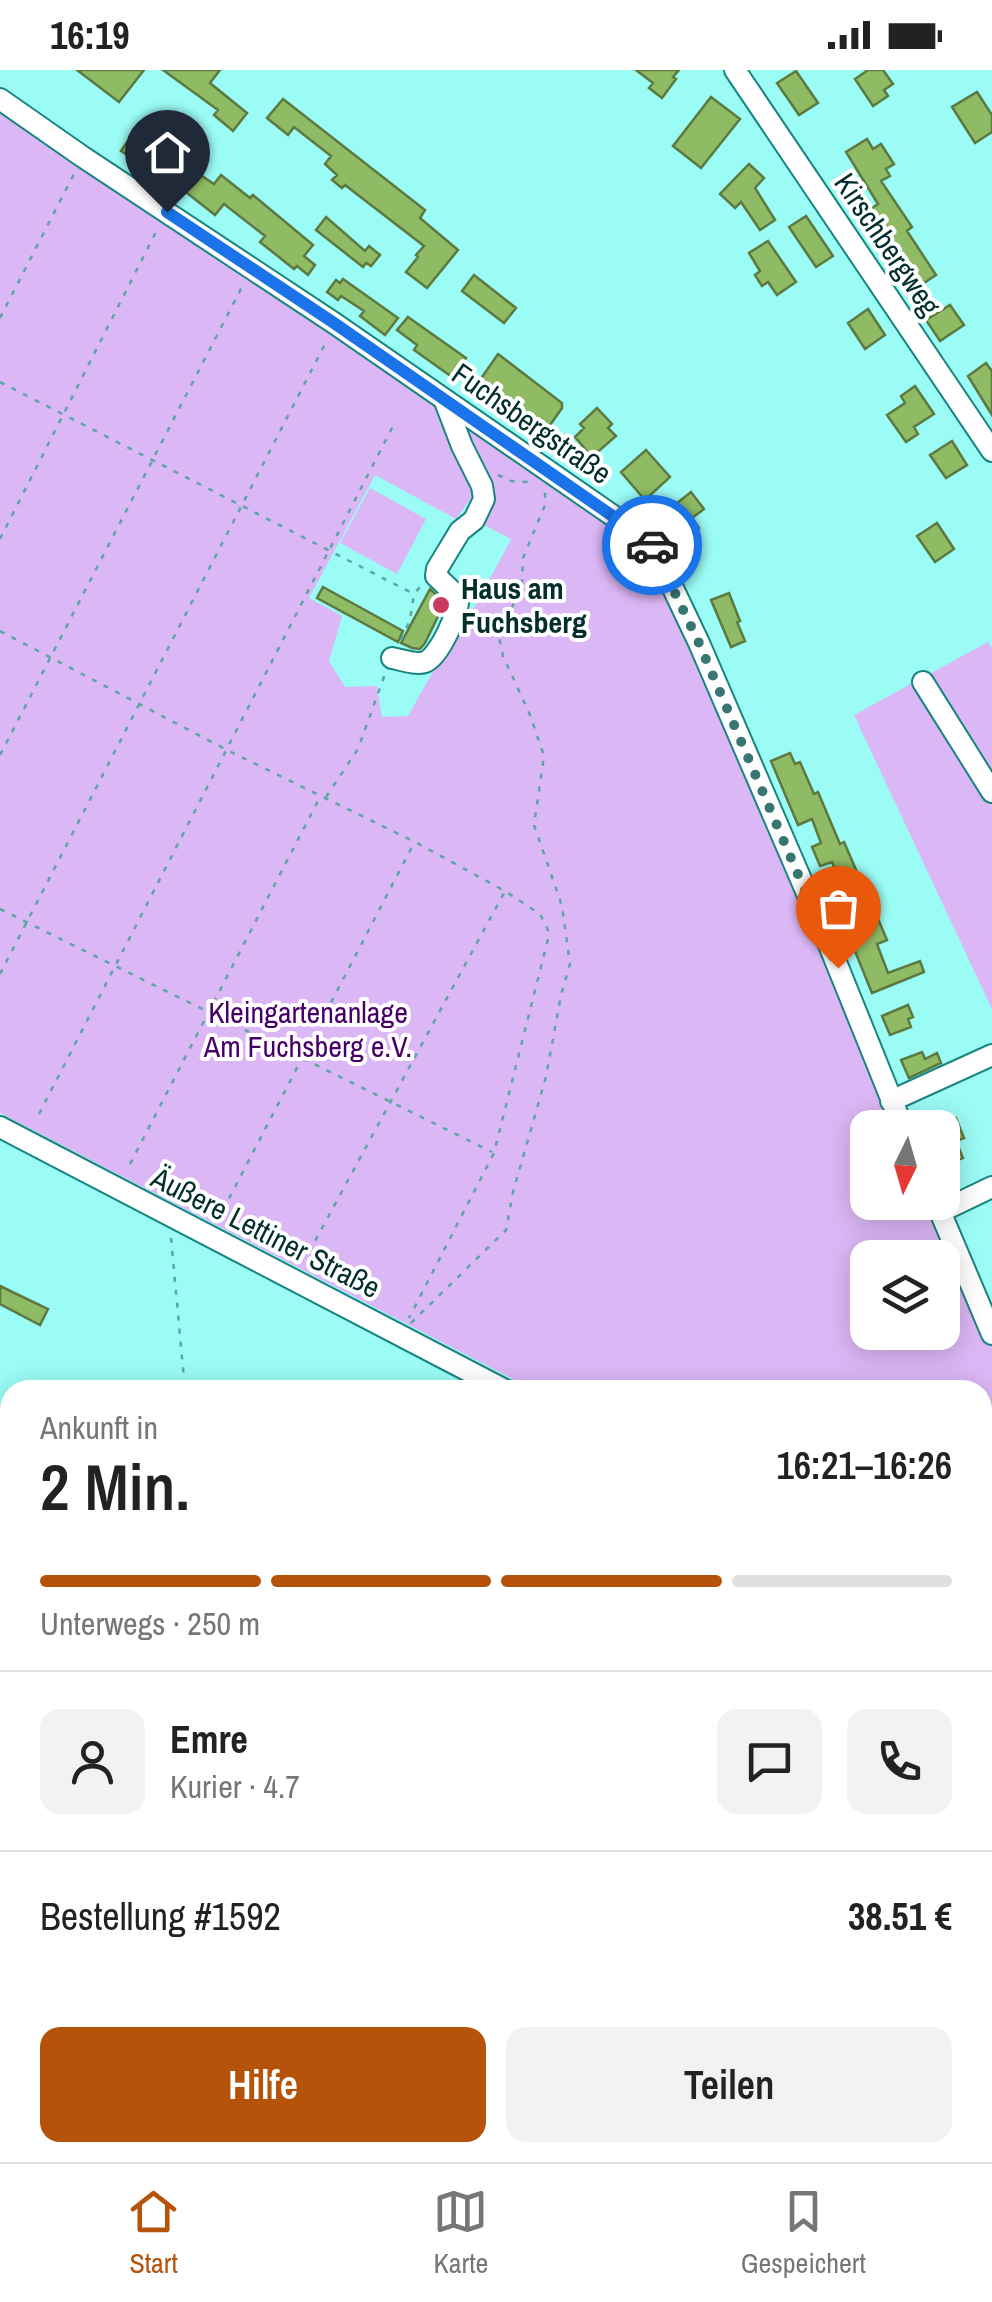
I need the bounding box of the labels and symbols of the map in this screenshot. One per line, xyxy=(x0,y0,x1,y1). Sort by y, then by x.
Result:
pin xyxy=(125,110,210,213)
street label: Kirschbergweg xyxy=(826,165,951,323)
street label: Fuchsbergstraße xyxy=(444,353,620,493)
courier xyxy=(602,495,702,595)
place label: Haus am Fuchsberg xyxy=(461,568,587,642)
marker: Haus am Fuchsberg xyxy=(430,594,452,616)
pin xyxy=(796,866,881,969)
park label: Kleingartenanlage Am Fuchsberg e.V. xyxy=(203,992,412,1066)
north arrow xyxy=(850,1110,960,1220)
street label: Äußere Lettiner Straße xyxy=(144,1157,387,1307)

